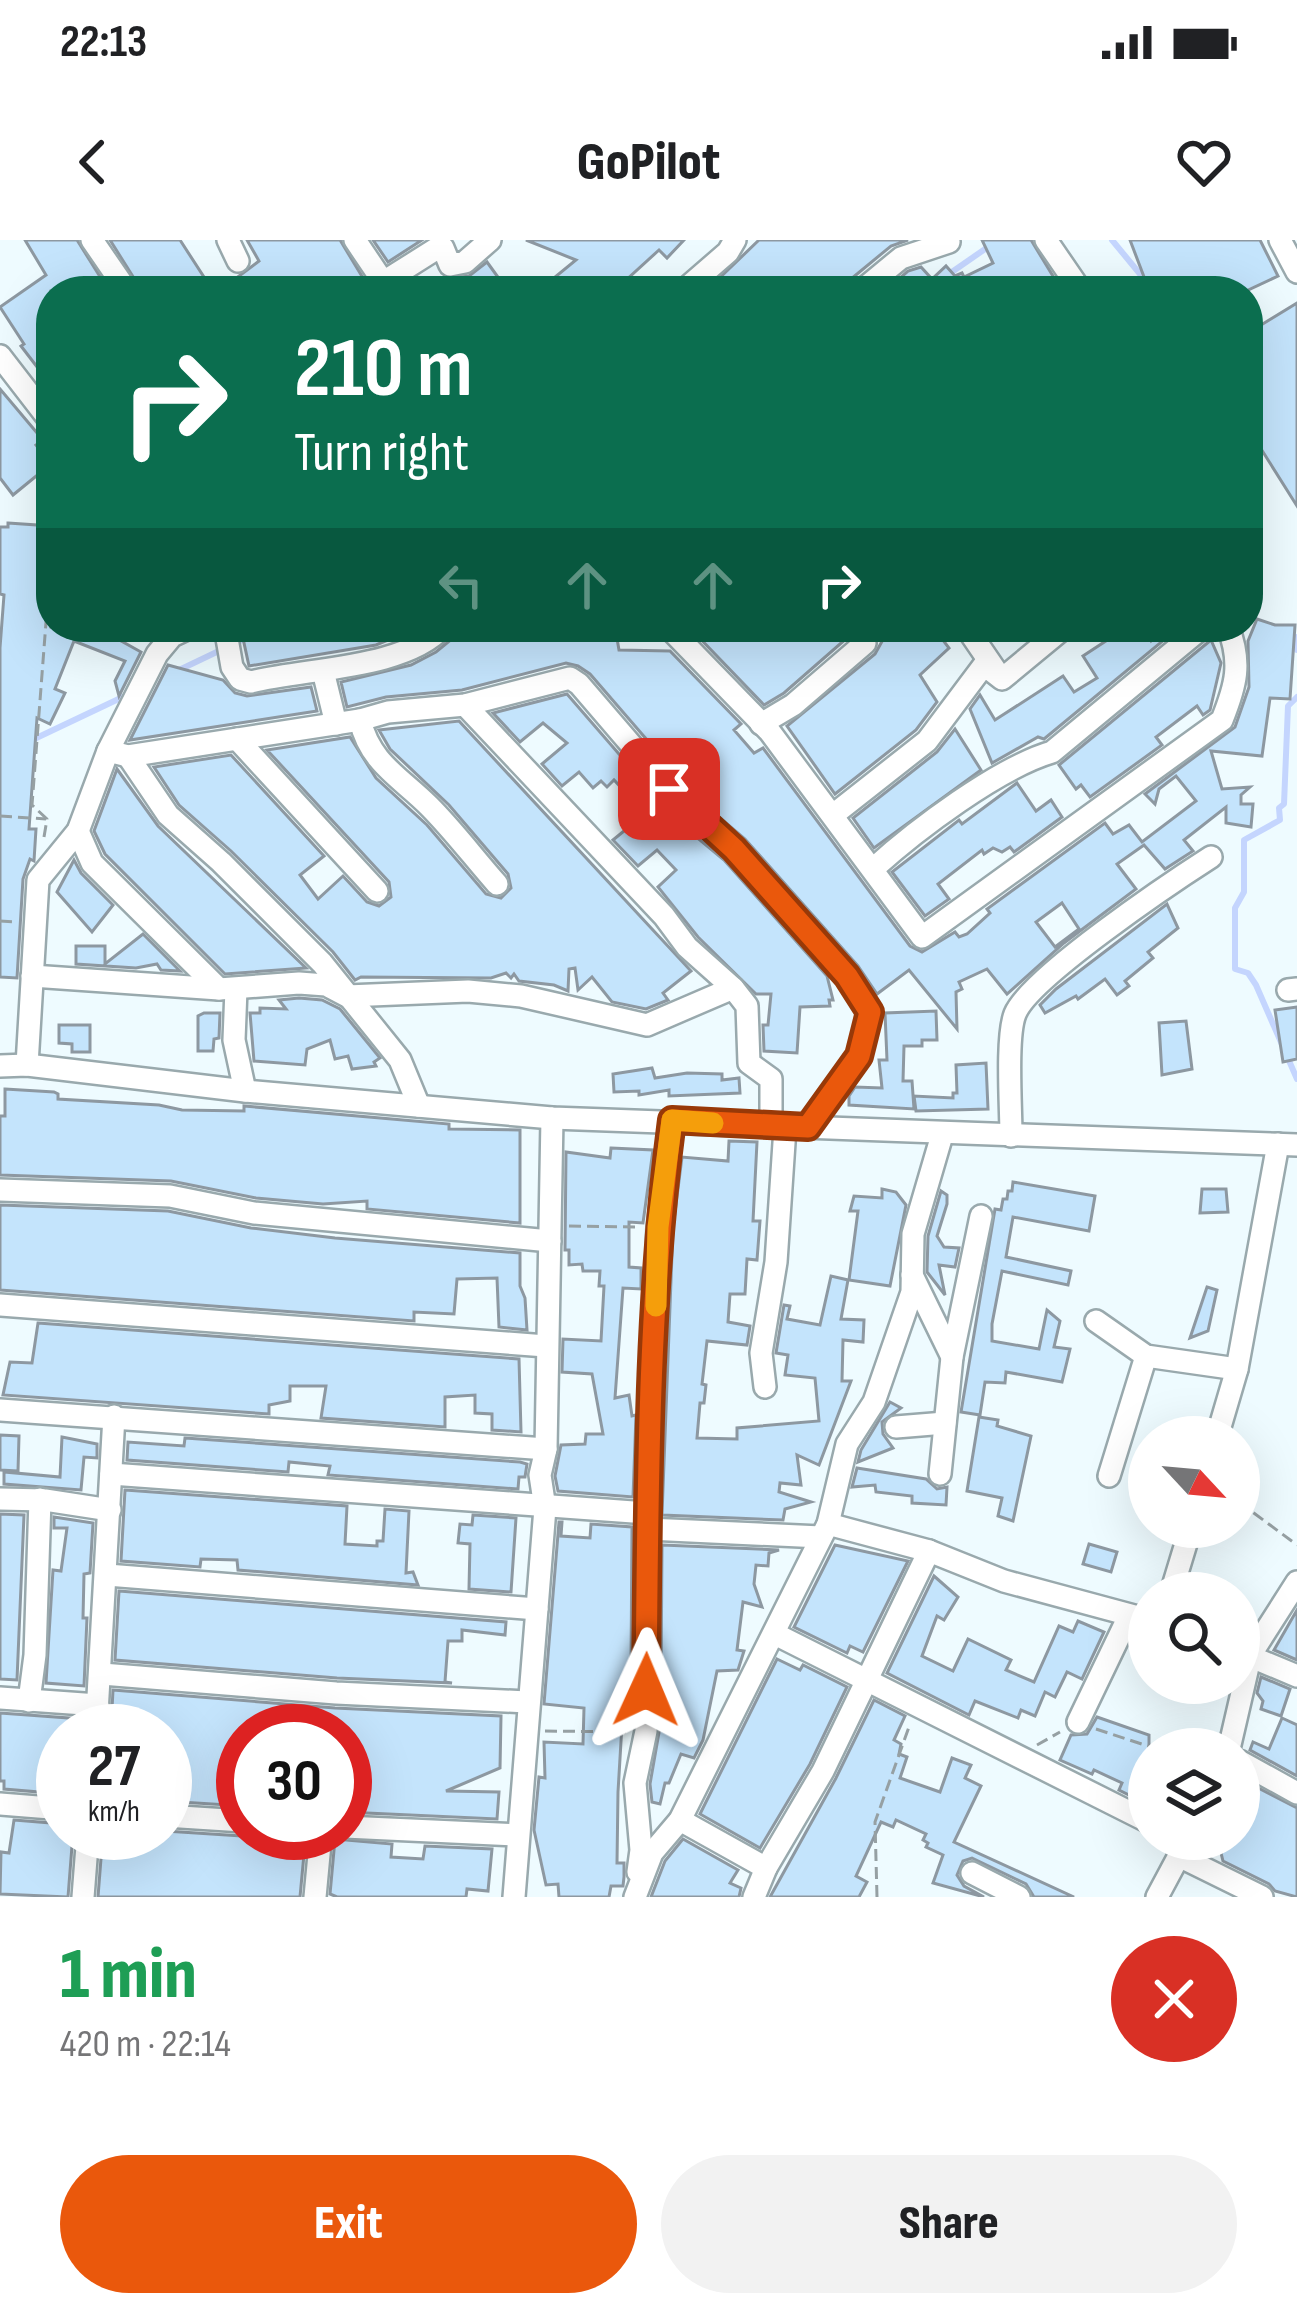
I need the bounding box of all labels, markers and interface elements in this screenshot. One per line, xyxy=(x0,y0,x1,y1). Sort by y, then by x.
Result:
text: 22:13 xyxy=(60,15,147,70)
icon: back xyxy=(60,129,126,195)
icon: heart xyxy=(1171,129,1237,195)
text: GoPilot xyxy=(577,130,720,195)
text: 210 m xyxy=(294,319,473,420)
icon: right xyxy=(96,324,252,480)
text: Turn right xyxy=(294,421,469,486)
icon: left xyxy=(428,552,494,618)
icon: ahead xyxy=(554,552,620,618)
icon: ahead xyxy=(680,552,746,618)
icon: right xyxy=(806,552,872,618)
pin xyxy=(618,738,720,840)
icon: arrive xyxy=(636,756,702,822)
north arrow xyxy=(1128,1416,1260,1548)
map controls xyxy=(1128,1416,1260,1860)
button: search xyxy=(1128,1572,1260,1704)
position arrow xyxy=(583,1627,709,1753)
speed limit sign: 30 xyxy=(216,1704,372,1860)
button: layers xyxy=(1128,1728,1260,1860)
text: 27 xyxy=(88,1731,140,1803)
text: km/h xyxy=(88,1794,140,1830)
text: 1 min xyxy=(60,1932,197,2019)
button: close xyxy=(1111,1936,1237,2062)
text: 420 m · 22:14 xyxy=(60,2021,231,2068)
button: Exit xyxy=(60,2155,637,2293)
button: Share xyxy=(661,2155,1237,2293)

